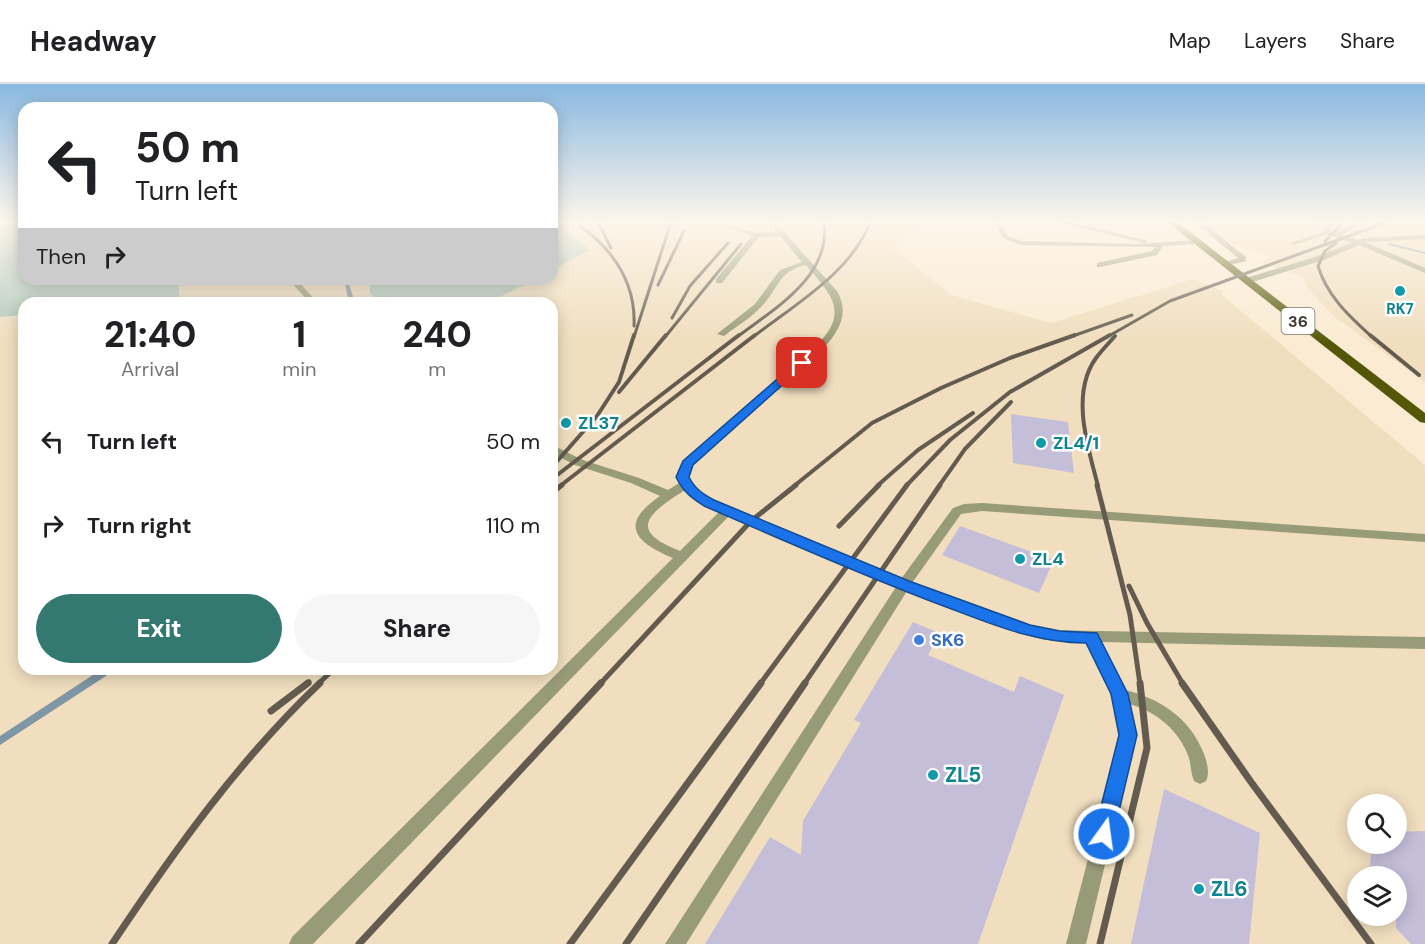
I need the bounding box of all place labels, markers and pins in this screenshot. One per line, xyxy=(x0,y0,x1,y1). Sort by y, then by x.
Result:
marker: RK7 xyxy=(1393,284,1407,298)
place label: RK7 xyxy=(1386,299,1414,319)
pin xyxy=(776,337,827,388)
place label: ZL37 xyxy=(578,411,619,435)
marker: ZL37 xyxy=(559,416,573,430)
place label: ZL4/1 xyxy=(1053,431,1099,455)
marker: ZL4/1 xyxy=(1034,436,1048,450)
place label: ZL4 xyxy=(1032,547,1064,571)
marker: ZL4 xyxy=(1013,552,1027,566)
place label: SK6 xyxy=(931,628,964,652)
marker: SK6 xyxy=(912,633,926,647)
place label: ZL5 xyxy=(945,761,981,789)
marker: ZL5 xyxy=(926,768,940,782)
place label: ZL6 xyxy=(1211,875,1248,903)
marker: ZL6 xyxy=(1192,882,1206,896)

